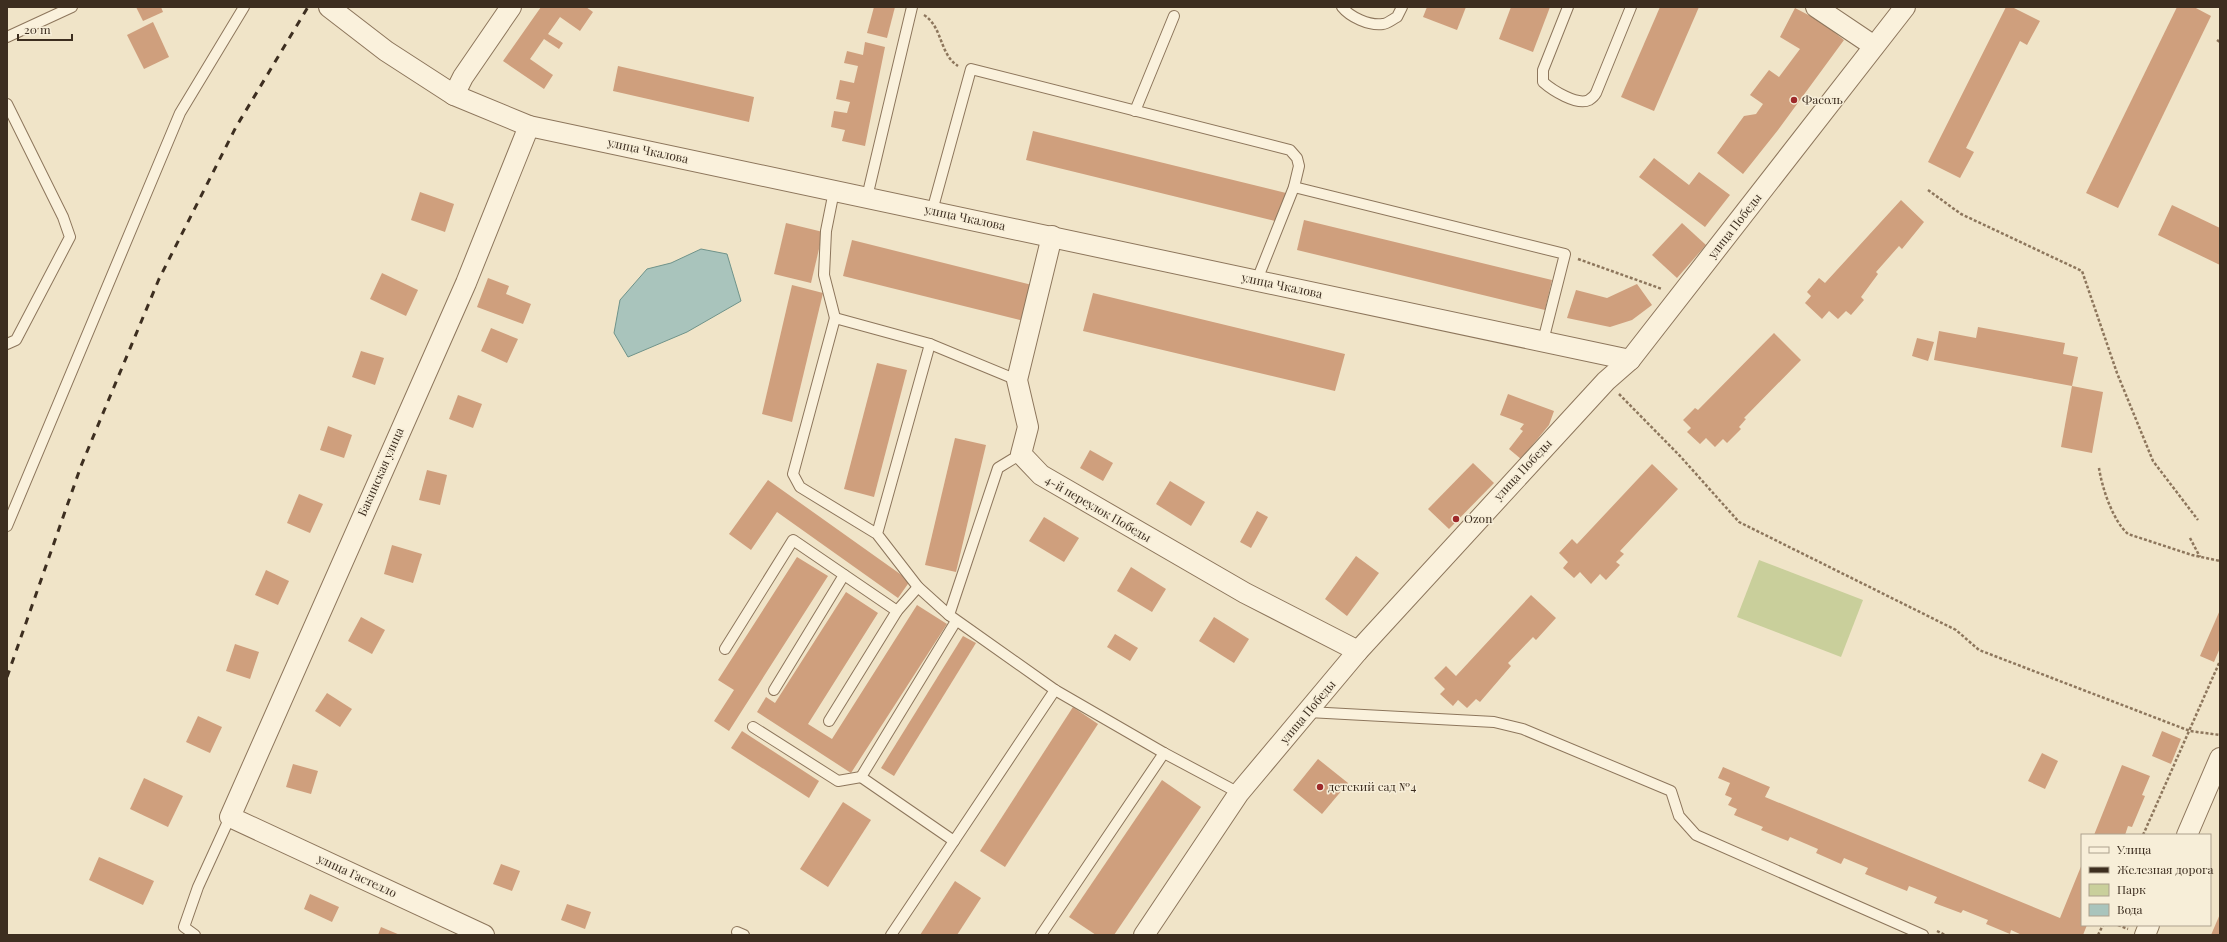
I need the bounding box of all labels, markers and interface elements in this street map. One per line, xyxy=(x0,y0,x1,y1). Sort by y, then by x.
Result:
scale bar xyxy=(18,16,72,42)
text: 20 m xyxy=(24,21,51,37)
place label: Фасоль xyxy=(1802,91,1843,107)
marker: Фасоль xyxy=(1789,95,1799,105)
street label: улица Чкалова xyxy=(605,133,690,166)
street label: улица Победы xyxy=(1703,189,1765,262)
street label: улица Чкалова xyxy=(922,200,1007,233)
street label: улица Чкалова xyxy=(1239,268,1324,301)
street label: Бакинская улица xyxy=(353,425,407,518)
street label: улица Победы xyxy=(1489,435,1555,504)
street label: 4-й переулок Победы xyxy=(1043,471,1154,545)
place label: Ozon xyxy=(1464,510,1492,526)
marker: Ozon xyxy=(1451,514,1461,524)
street label: улица Победы xyxy=(1275,676,1339,747)
place label: детский сад №4 xyxy=(1328,778,1416,794)
marker: детский сад №4 xyxy=(1315,782,1325,792)
legend xyxy=(2081,834,2211,926)
text: Улица xyxy=(2116,841,2151,857)
street label: улица Гастелло xyxy=(314,849,400,901)
text: Железная дорога xyxy=(2117,861,2214,877)
text: Парк xyxy=(2117,881,2146,897)
text: Вода xyxy=(2117,901,2143,917)

